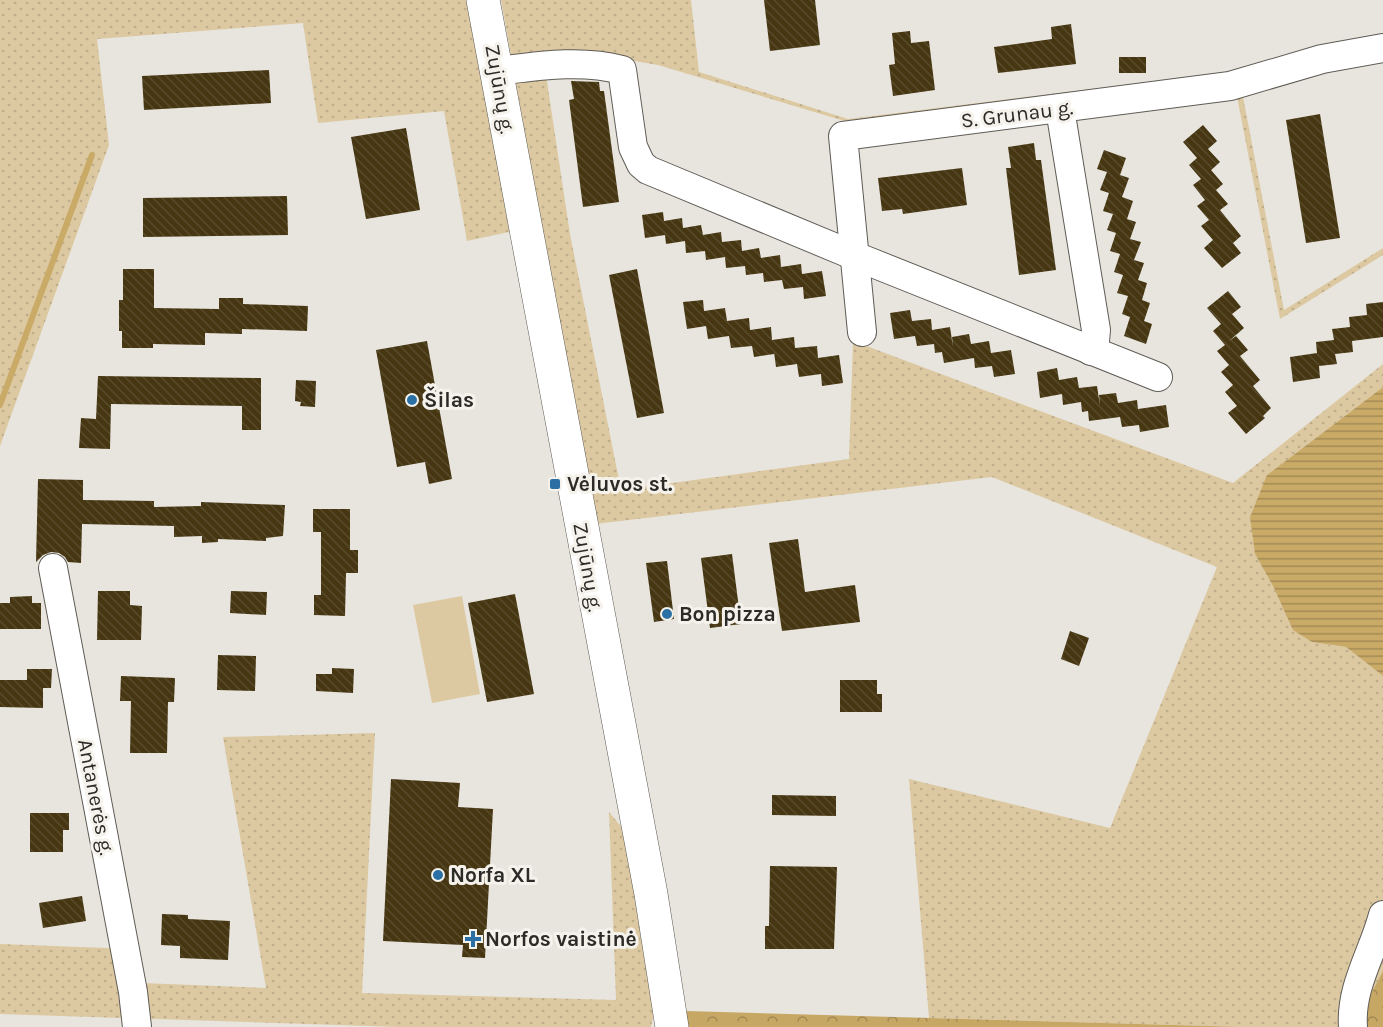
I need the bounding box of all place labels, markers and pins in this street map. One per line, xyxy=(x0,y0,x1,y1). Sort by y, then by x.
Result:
place label: Šilas xyxy=(424,386,474,412)
marker: Šilas xyxy=(405,393,419,407)
place label: Vėluvos st. xyxy=(567,472,673,496)
marker: Vėluvos st. xyxy=(548,477,562,491)
place label: Bon pizza xyxy=(679,602,776,626)
marker: Bon pizza xyxy=(660,607,674,621)
place label: Norfa XL xyxy=(450,863,536,887)
marker: Norfa XL xyxy=(431,868,445,882)
place label: Norfos vaistinė xyxy=(485,927,637,951)
marker: Norfos vaistinė xyxy=(466,932,480,946)

